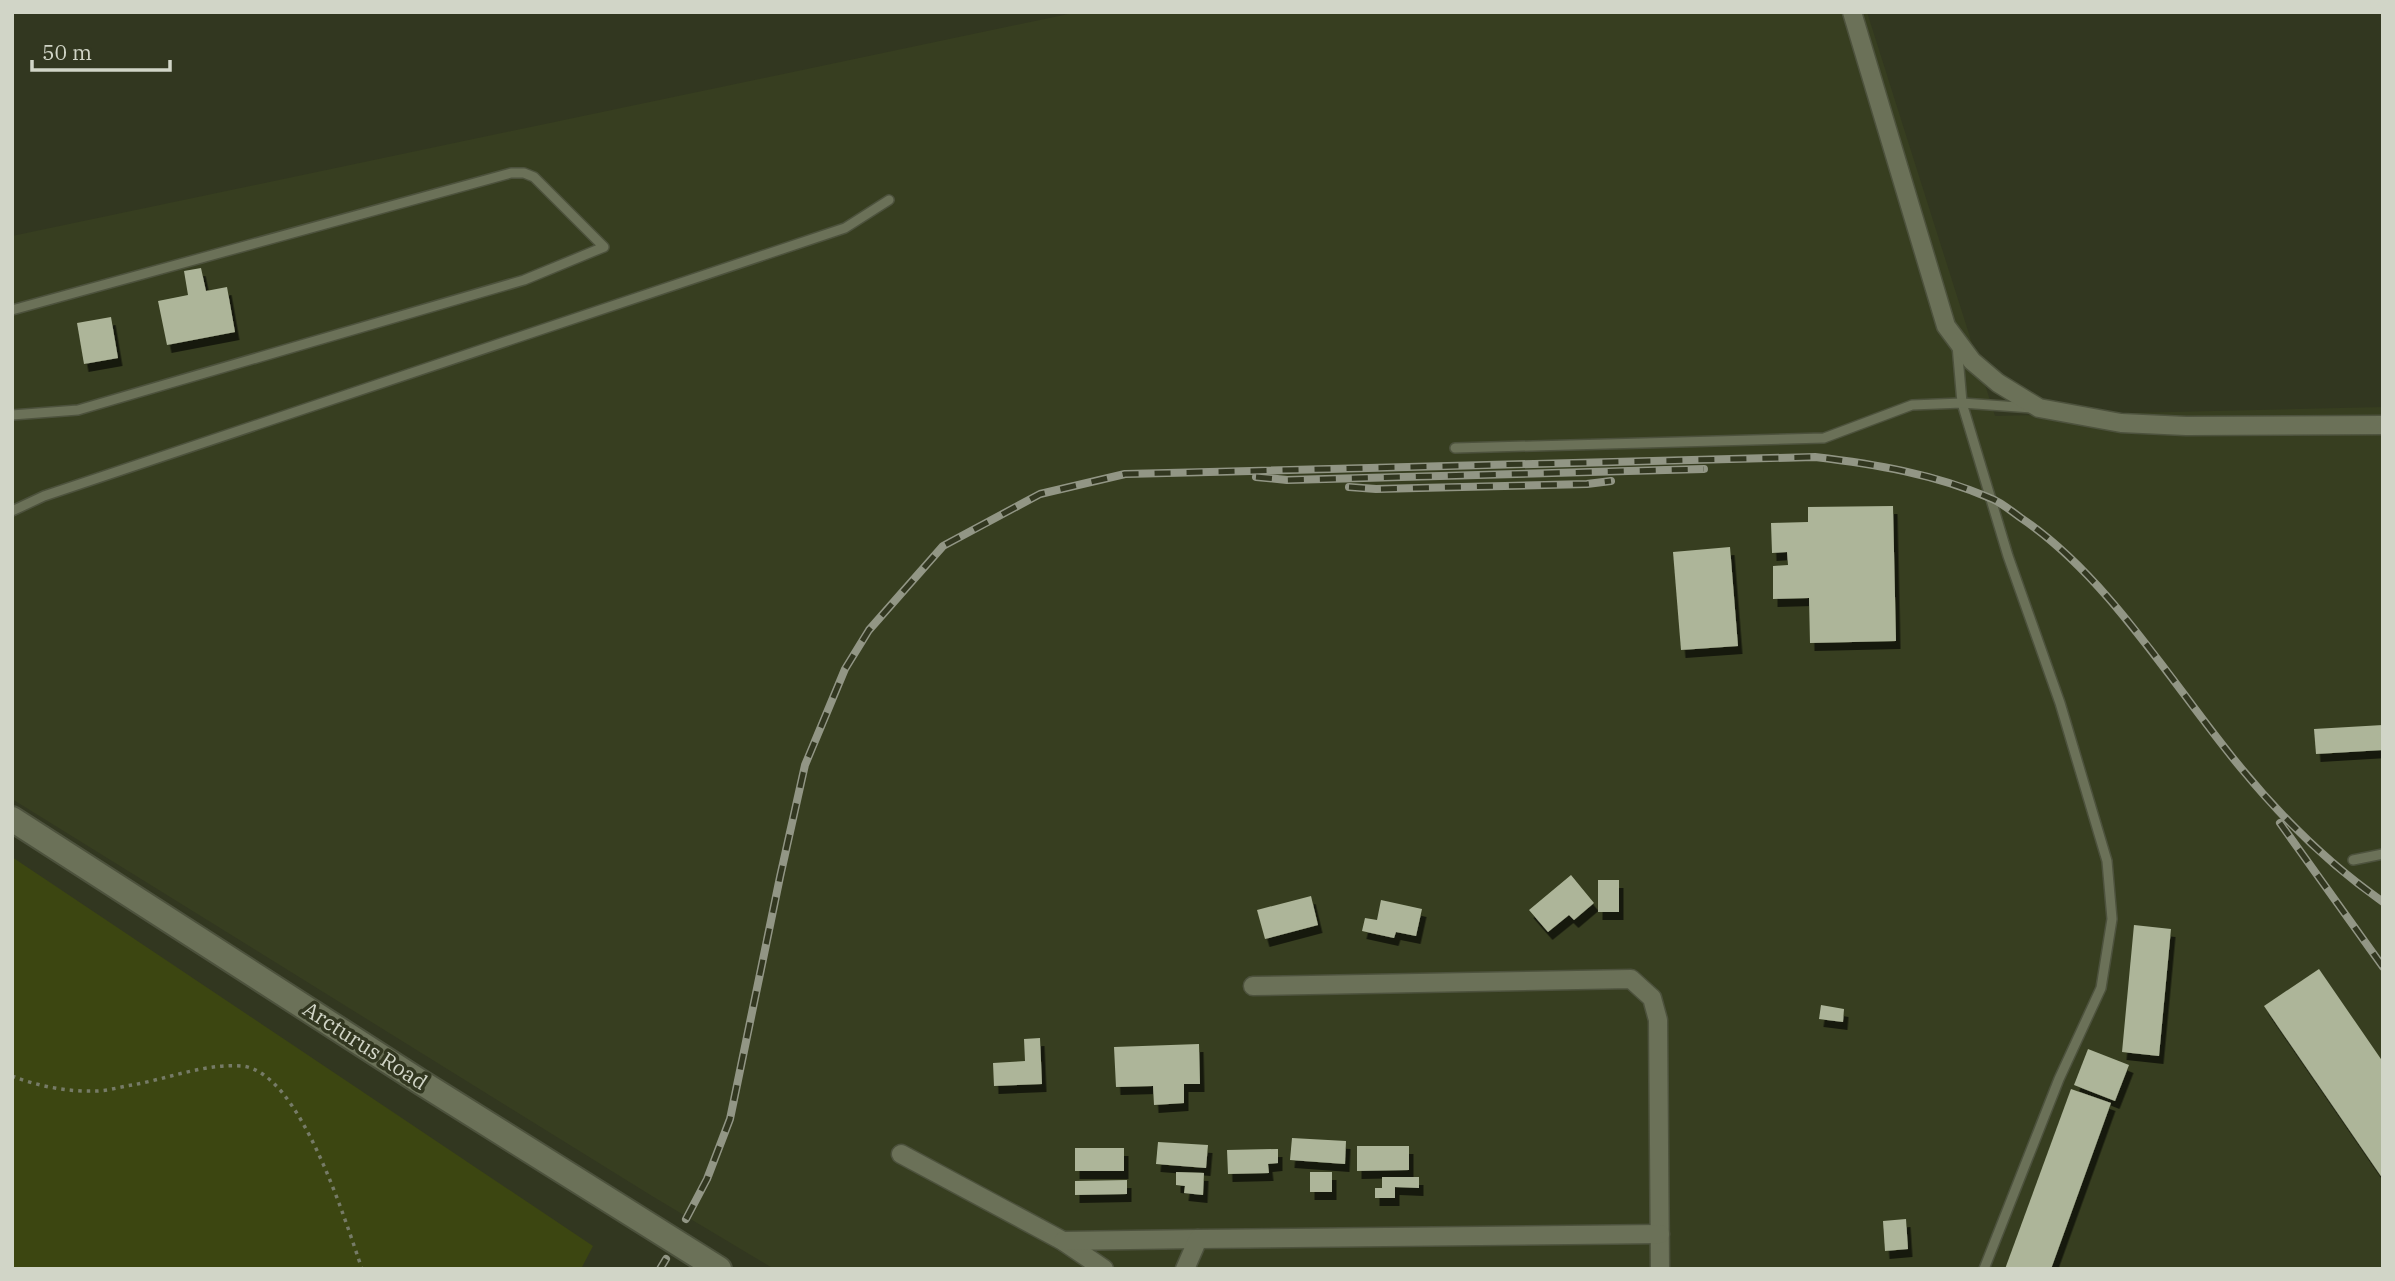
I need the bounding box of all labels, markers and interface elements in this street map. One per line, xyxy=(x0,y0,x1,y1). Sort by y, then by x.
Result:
scale bar xyxy=(32,28,170,72)
text: 50 m xyxy=(42,38,92,66)
street label: Arcturus Road xyxy=(298,995,433,1096)

